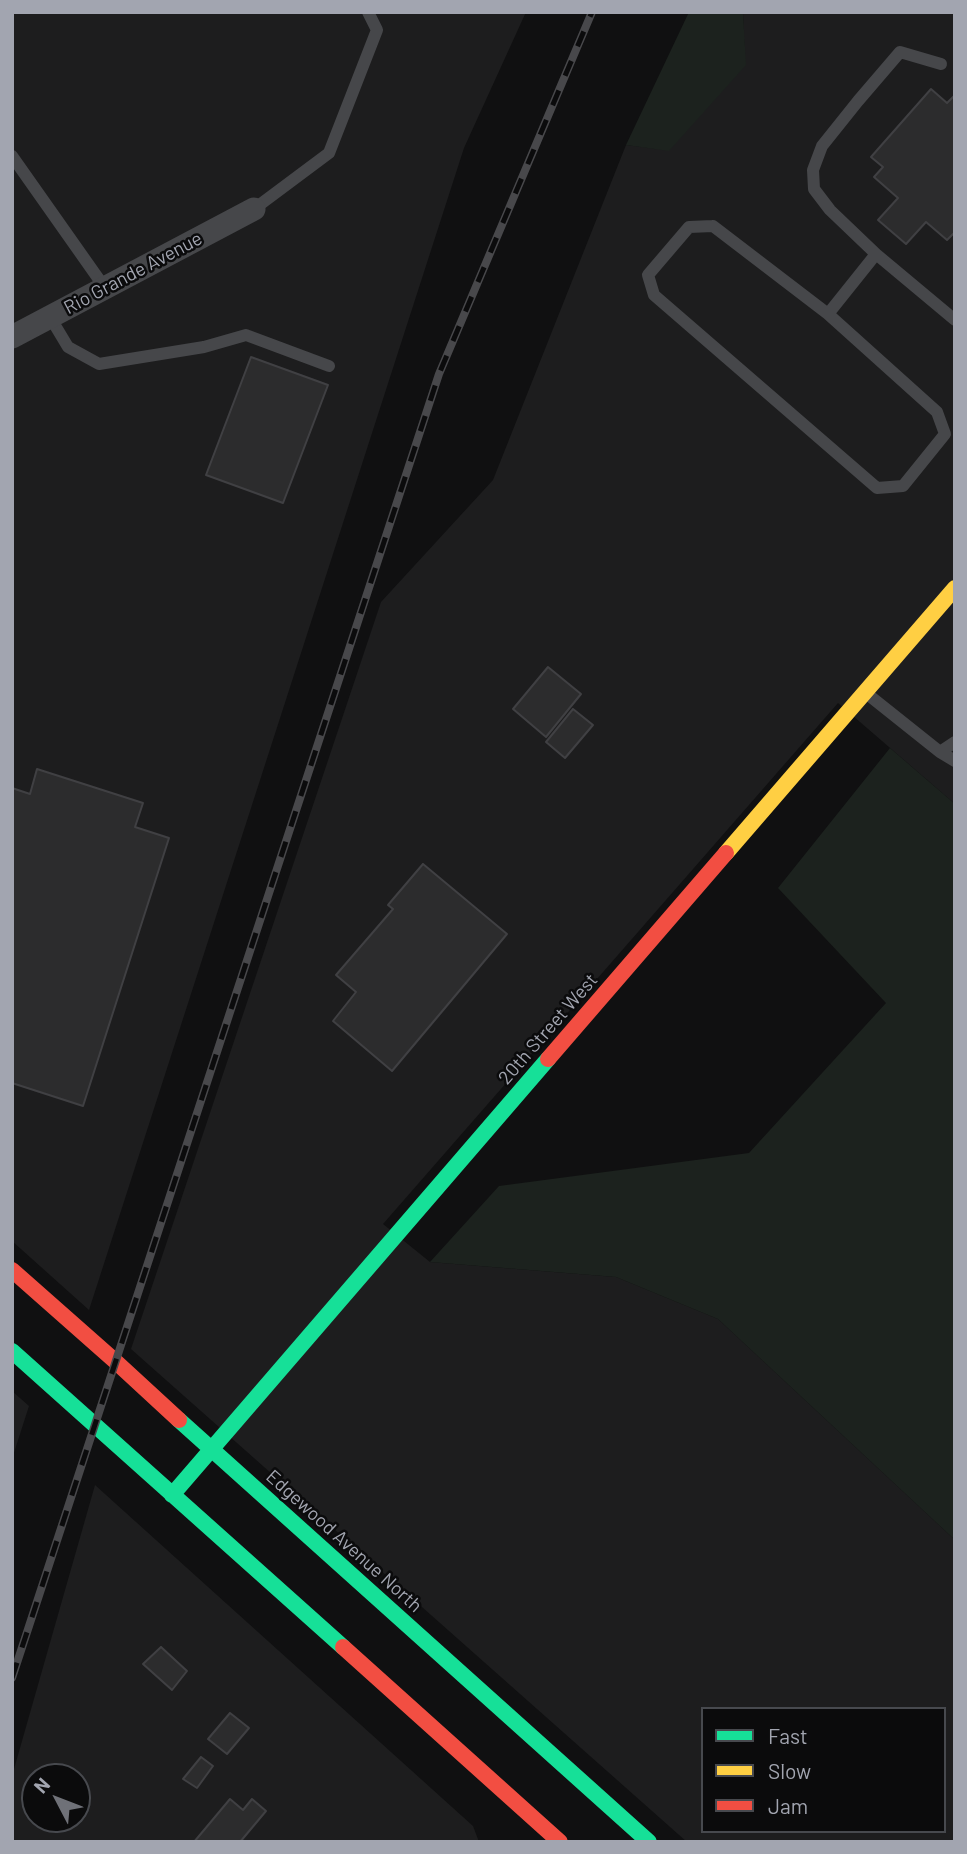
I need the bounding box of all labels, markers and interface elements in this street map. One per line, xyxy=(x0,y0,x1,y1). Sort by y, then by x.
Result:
street label: Rio Grande Avenue xyxy=(60,227,206,319)
street label: 20th Street West xyxy=(494,969,602,1089)
street label: Edgewood Avenue North xyxy=(261,1465,427,1617)
legend xyxy=(701,1707,946,1833)
text: Fast xyxy=(768,1723,808,1748)
text: Slow xyxy=(768,1758,811,1783)
north arrow xyxy=(21,1763,91,1833)
text: N xyxy=(29,1773,54,1797)
text: Jam xyxy=(768,1793,808,1818)

